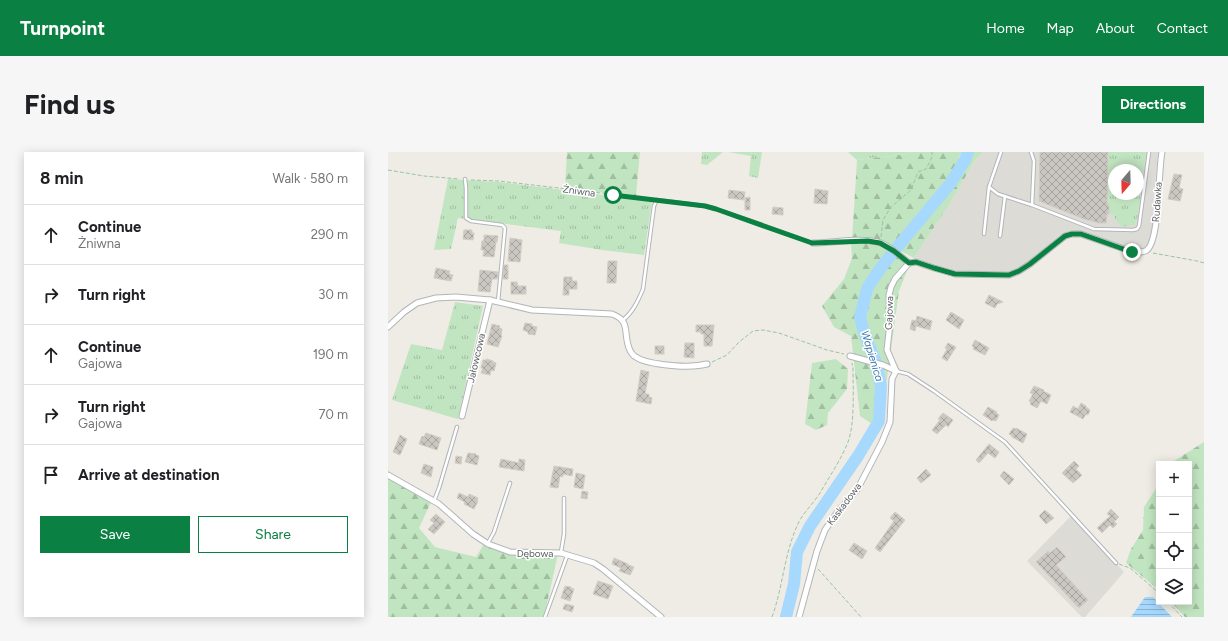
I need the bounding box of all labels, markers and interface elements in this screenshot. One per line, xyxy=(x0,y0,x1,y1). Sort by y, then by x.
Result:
text: Turnpoint xyxy=(20,17,105,40)
text: Home xyxy=(986,20,1025,37)
text: Map xyxy=(1047,20,1074,37)
text: About xyxy=(1096,20,1135,37)
text: Contact xyxy=(1157,20,1208,37)
button: Directions xyxy=(1102,86,1204,123)
text: Find us xyxy=(24,87,115,121)
north arrow xyxy=(1108,164,1144,200)
text: 8 min xyxy=(40,168,83,188)
text: Walk · 580 m xyxy=(272,171,348,186)
street label: Rudawka xyxy=(1149,181,1165,223)
street label: Żniwna xyxy=(562,182,596,200)
route start xyxy=(604,186,622,204)
text: Continue xyxy=(78,218,141,236)
icon: ahead xyxy=(40,224,62,246)
text: 290 m xyxy=(311,227,348,242)
text: Żniwna xyxy=(78,236,121,251)
route end xyxy=(1123,243,1141,261)
icon: right xyxy=(40,284,62,306)
text: Turn right xyxy=(78,286,146,304)
text: 30 m xyxy=(318,287,348,302)
street label: Gajowa xyxy=(882,296,896,330)
water label: Wapienica xyxy=(858,329,886,384)
street label: Jałowcowa xyxy=(464,332,488,384)
text: Continue xyxy=(78,338,141,356)
icon: ahead xyxy=(40,344,62,366)
text: 190 m xyxy=(313,347,348,362)
text: Gajowa xyxy=(78,356,122,371)
text: Turn right xyxy=(78,398,146,416)
icon: right xyxy=(40,404,62,426)
text: 70 m xyxy=(318,407,348,422)
text: Gajowa xyxy=(78,416,122,431)
map controls xyxy=(1156,461,1192,605)
button: + xyxy=(1156,461,1192,497)
icon: arrive xyxy=(40,464,62,486)
text: Arrive at destination xyxy=(78,466,219,484)
street label: Kaskadowa xyxy=(824,480,864,528)
button: − xyxy=(1156,497,1192,533)
button: Save xyxy=(40,516,190,553)
button: Share xyxy=(198,516,348,553)
button: locate xyxy=(1156,533,1192,569)
street label: Dębowa xyxy=(517,547,553,560)
button: layers xyxy=(1156,569,1192,605)

